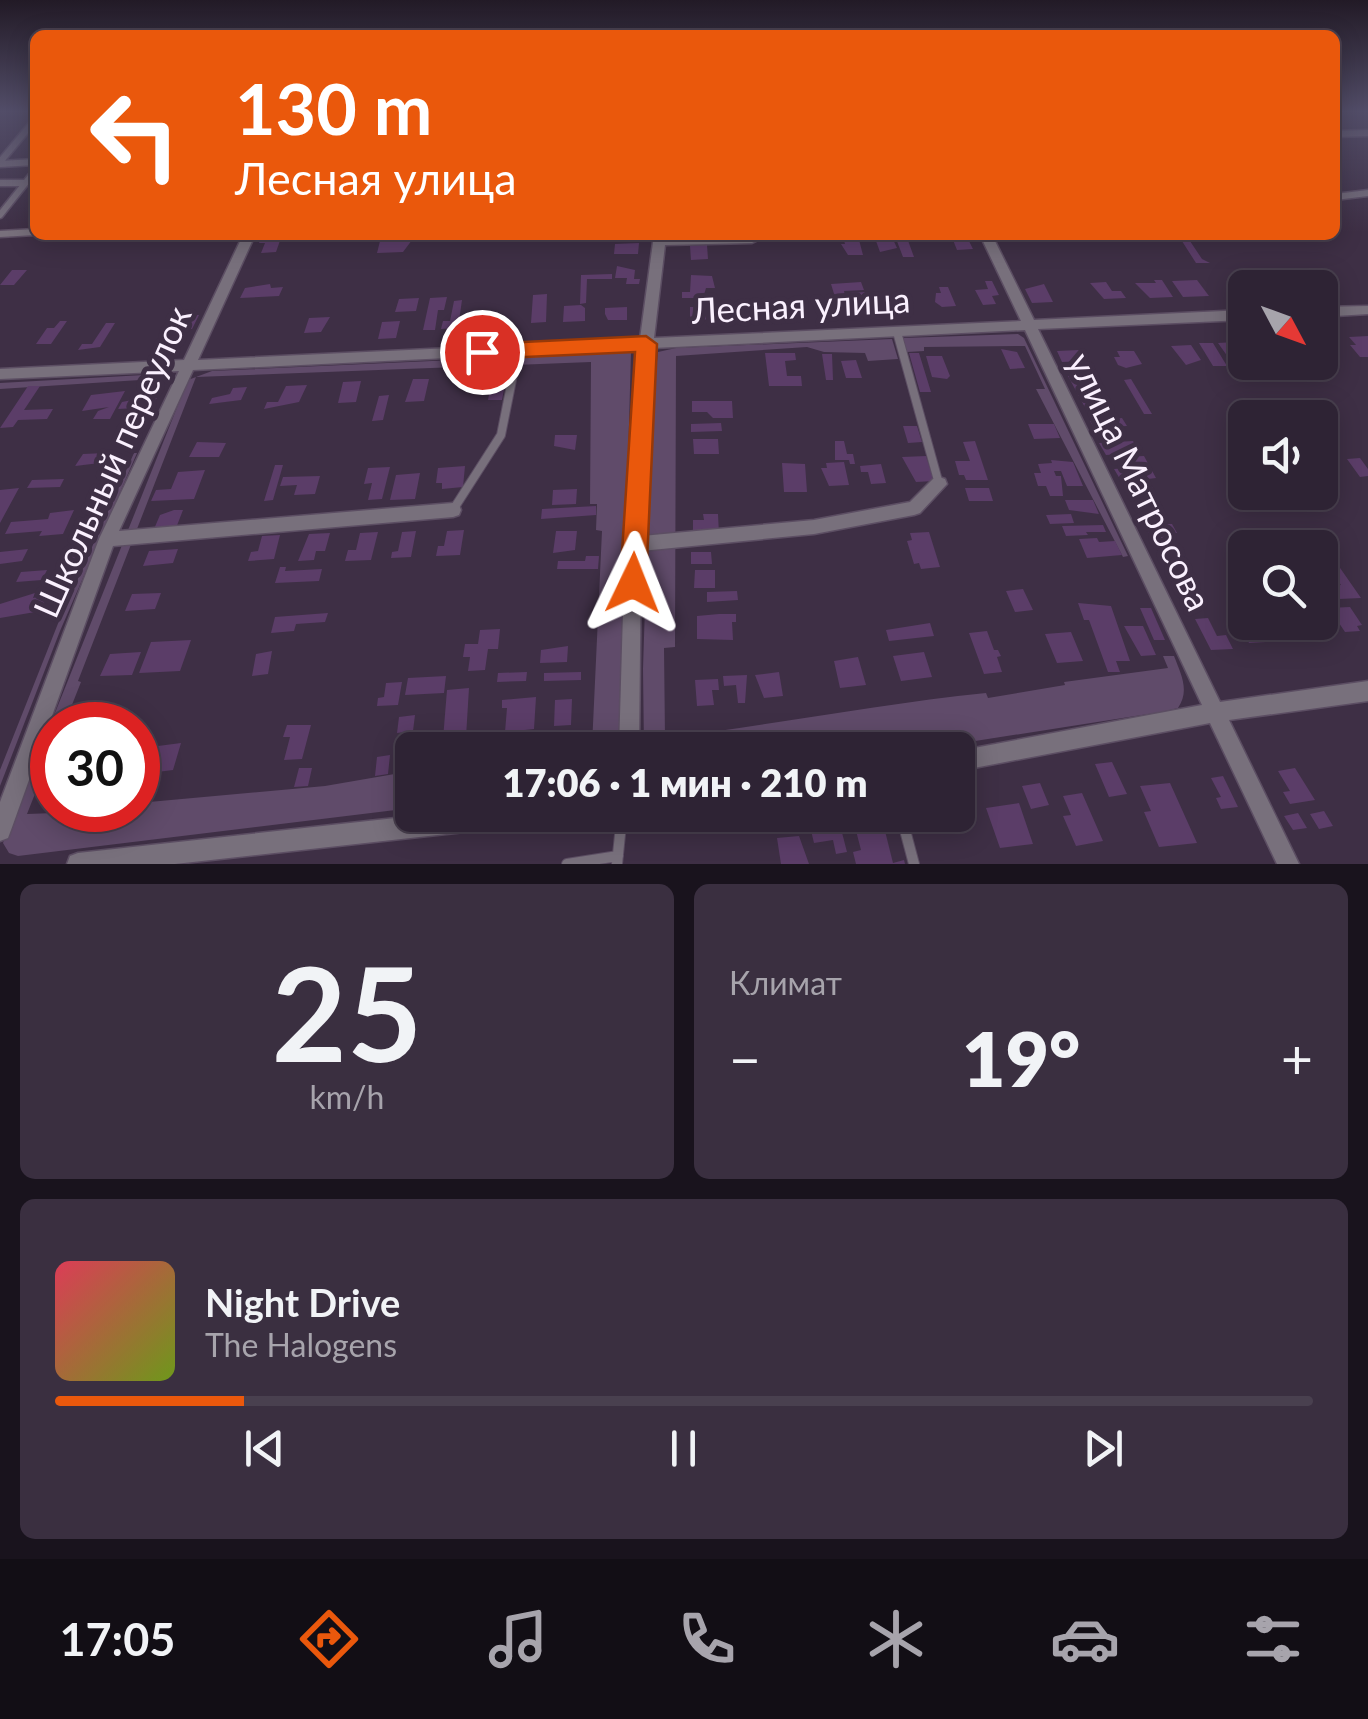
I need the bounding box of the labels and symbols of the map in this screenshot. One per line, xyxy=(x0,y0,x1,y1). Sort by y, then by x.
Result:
north arrow xyxy=(1228,270,1338,380)
street label: Лесная улица xyxy=(689,277,911,331)
street label: Школьный переулок xyxy=(24,299,199,623)
pin xyxy=(440,310,525,395)
street label: улица Матросова xyxy=(1060,345,1221,617)
position arrow xyxy=(581,531,685,635)
speed limit sign: 30 xyxy=(30,702,160,832)

